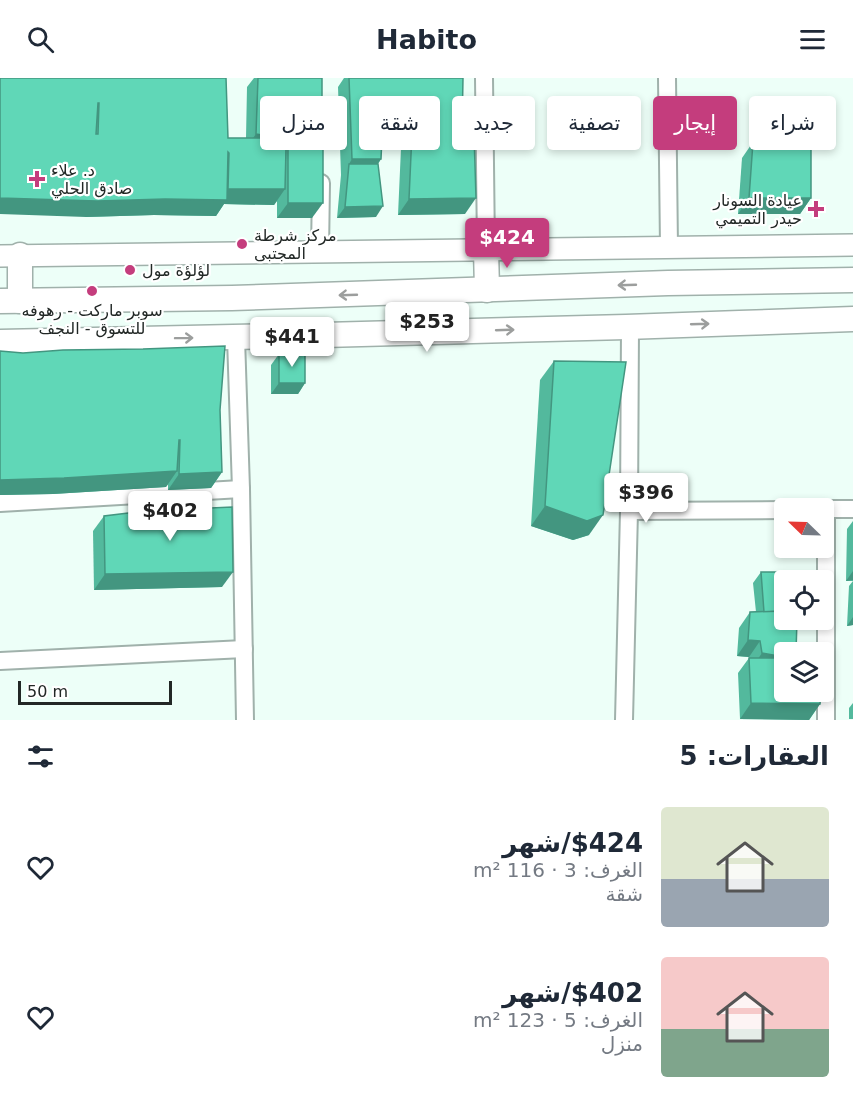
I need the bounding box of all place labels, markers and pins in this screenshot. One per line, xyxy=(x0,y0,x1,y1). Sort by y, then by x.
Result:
place label: د. علاء صادق الحلي xyxy=(51,161,132,199)
marker: د. علاء صادق الحلي xyxy=(28,170,46,188)
place label: عيادة السونار حيدر التميمي xyxy=(712,191,802,229)
marker: عيادة السونار حيدر التميمي xyxy=(807,200,825,218)
pin: $424 xyxy=(471,218,543,269)
place label: مركز شرطة المجتبى xyxy=(254,226,336,263)
marker: مركز شرطة المجتبى xyxy=(235,237,249,251)
place label: لؤلؤة مول xyxy=(142,261,210,281)
marker: لؤلؤة مول xyxy=(123,263,137,277)
marker: سوبر ماركت - رهوفه للتسوق - النجف xyxy=(85,284,99,298)
place label: سوبر ماركت - رهوفه للتسوق - النجف xyxy=(21,301,163,339)
pin: $253 xyxy=(391,302,463,353)
pin: $441 xyxy=(256,317,328,368)
pin: $396 xyxy=(610,473,682,524)
pin: $402 xyxy=(134,491,206,542)

